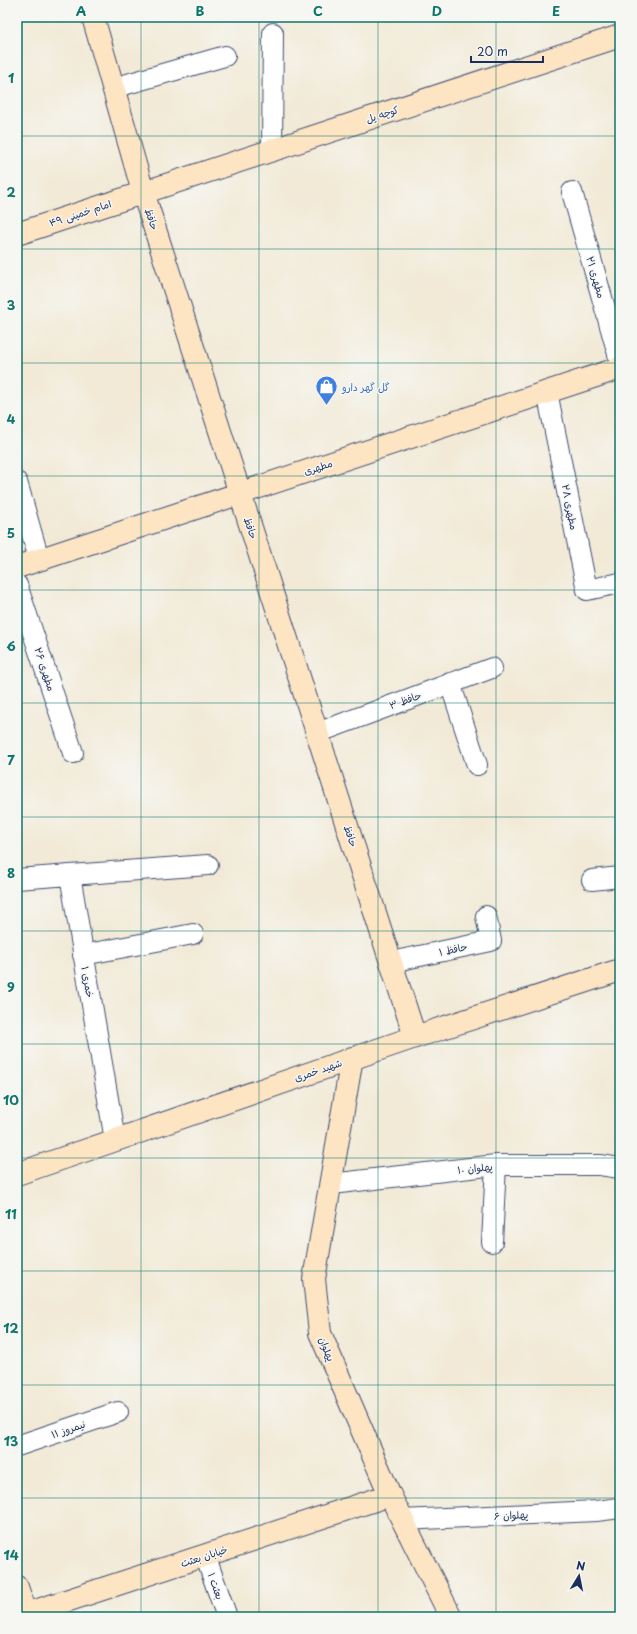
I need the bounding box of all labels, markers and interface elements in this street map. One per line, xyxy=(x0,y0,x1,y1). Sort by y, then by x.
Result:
text: A xyxy=(76,1,86,20)
text: B xyxy=(196,1,205,20)
text: C xyxy=(313,1,323,20)
text: D xyxy=(432,1,442,20)
text: E xyxy=(552,1,560,20)
scale bar xyxy=(471,38,543,64)
text: 20 m xyxy=(477,42,508,60)
text: 1 xyxy=(8,68,14,87)
street label: کوچه یل xyxy=(363,101,400,126)
text: 2 xyxy=(6,182,16,201)
street label: امام خمینی ۴۹ xyxy=(47,195,113,231)
street label: حافظ xyxy=(142,206,163,232)
street label: مطهری ۲۱ xyxy=(583,254,610,300)
text: 3 xyxy=(7,295,16,314)
shop icon: گل گهر دارو xyxy=(313,374,339,407)
place label: گل گهر دارو xyxy=(341,379,390,394)
text: 4 xyxy=(7,409,16,428)
street label: مطهری xyxy=(302,455,334,478)
street label: مطهری ۲۸ xyxy=(559,483,582,531)
street label: حافظ xyxy=(241,515,262,541)
text: 5 xyxy=(7,523,15,542)
text: 6 xyxy=(6,636,16,655)
street label: مطهری ۲۶ xyxy=(31,645,60,693)
street label: حافظ ۳ xyxy=(387,687,423,712)
text: 7 xyxy=(7,750,15,769)
street label: حافظ xyxy=(341,823,362,849)
text: 8 xyxy=(7,863,15,882)
street label: حافظ ۱ xyxy=(437,938,469,959)
street label: خمری ۱ xyxy=(78,965,99,999)
text: 9 xyxy=(7,977,15,996)
street label: شهید خمری xyxy=(292,1054,344,1085)
text: 10 xyxy=(3,1090,19,1109)
street label: پهلوان ۱۰ xyxy=(457,1158,493,1177)
text: 11 xyxy=(5,1204,17,1223)
text: 12 xyxy=(3,1318,19,1337)
street label: پهلوان xyxy=(316,1334,339,1363)
street label: نیمروز ۱۱ xyxy=(49,1416,87,1441)
text: 13 xyxy=(4,1431,19,1450)
street label: پهلوان ۶ xyxy=(493,1506,529,1523)
street label: خیابان بعثت xyxy=(178,1541,229,1570)
text: 14 xyxy=(3,1545,19,1564)
north arrow xyxy=(559,1556,599,1596)
text: N xyxy=(575,1557,587,1575)
street label: بعثت ۱ xyxy=(205,1570,228,1601)

